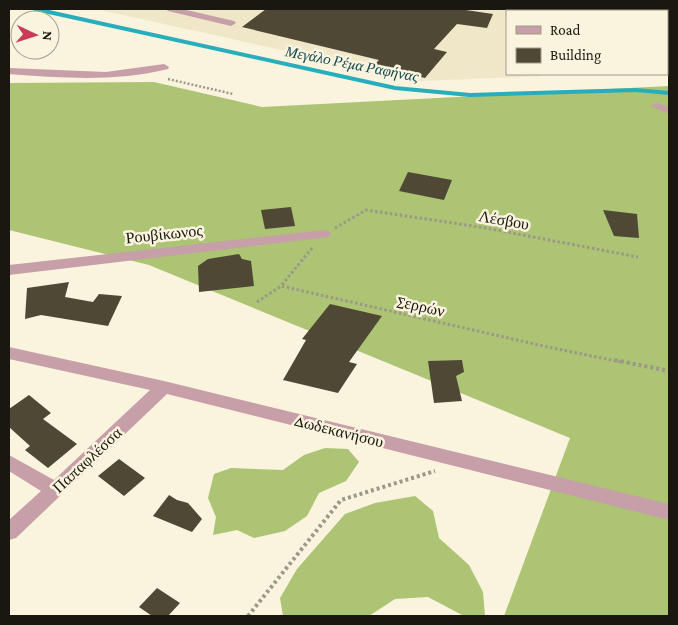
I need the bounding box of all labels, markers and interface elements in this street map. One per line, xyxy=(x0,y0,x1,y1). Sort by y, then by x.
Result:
north arrow xyxy=(10,10,60,60)
legend xyxy=(506,10,668,75)
text: Road xyxy=(550,22,581,38)
text: N xyxy=(40,31,56,42)
water label: Μεγάλο Ρέμα Ραφήνας xyxy=(283,43,421,86)
text: Building xyxy=(550,47,601,64)
street label: Λέσβου xyxy=(477,207,531,234)
street label: Ρουβίκωνος xyxy=(125,221,204,247)
street label: Σερρών xyxy=(395,292,446,321)
street label: Δωδεκανήσου xyxy=(292,412,385,451)
street label: Παπαφλέσσα xyxy=(49,423,126,497)

